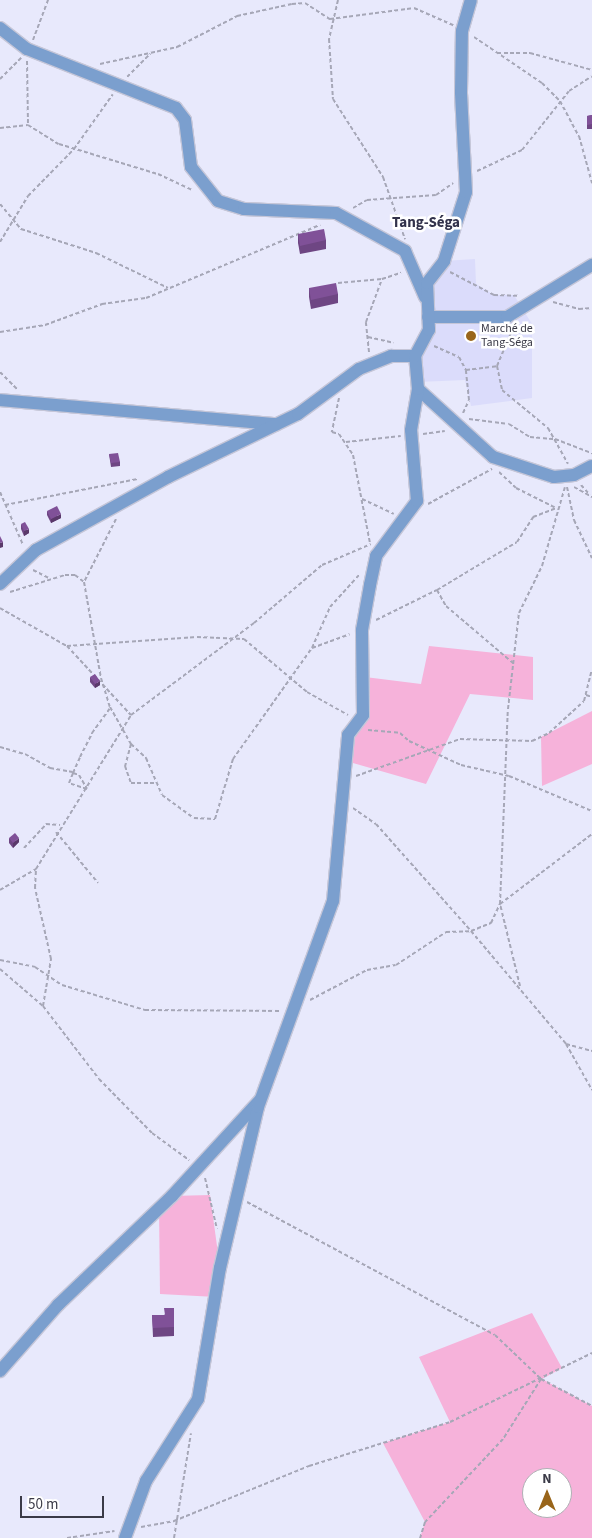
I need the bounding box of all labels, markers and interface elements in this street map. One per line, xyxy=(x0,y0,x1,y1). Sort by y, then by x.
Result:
district label: Tang-Séga xyxy=(392,214,460,232)
place label: Marché de Tang-Séga xyxy=(481,322,533,350)
marker: Marché de Tang-Séga xyxy=(465,330,477,342)
north arrow xyxy=(522,1468,572,1518)
text: N xyxy=(542,1469,552,1489)
scale bar xyxy=(22,1486,106,1518)
text: 50 m xyxy=(28,1494,58,1515)

